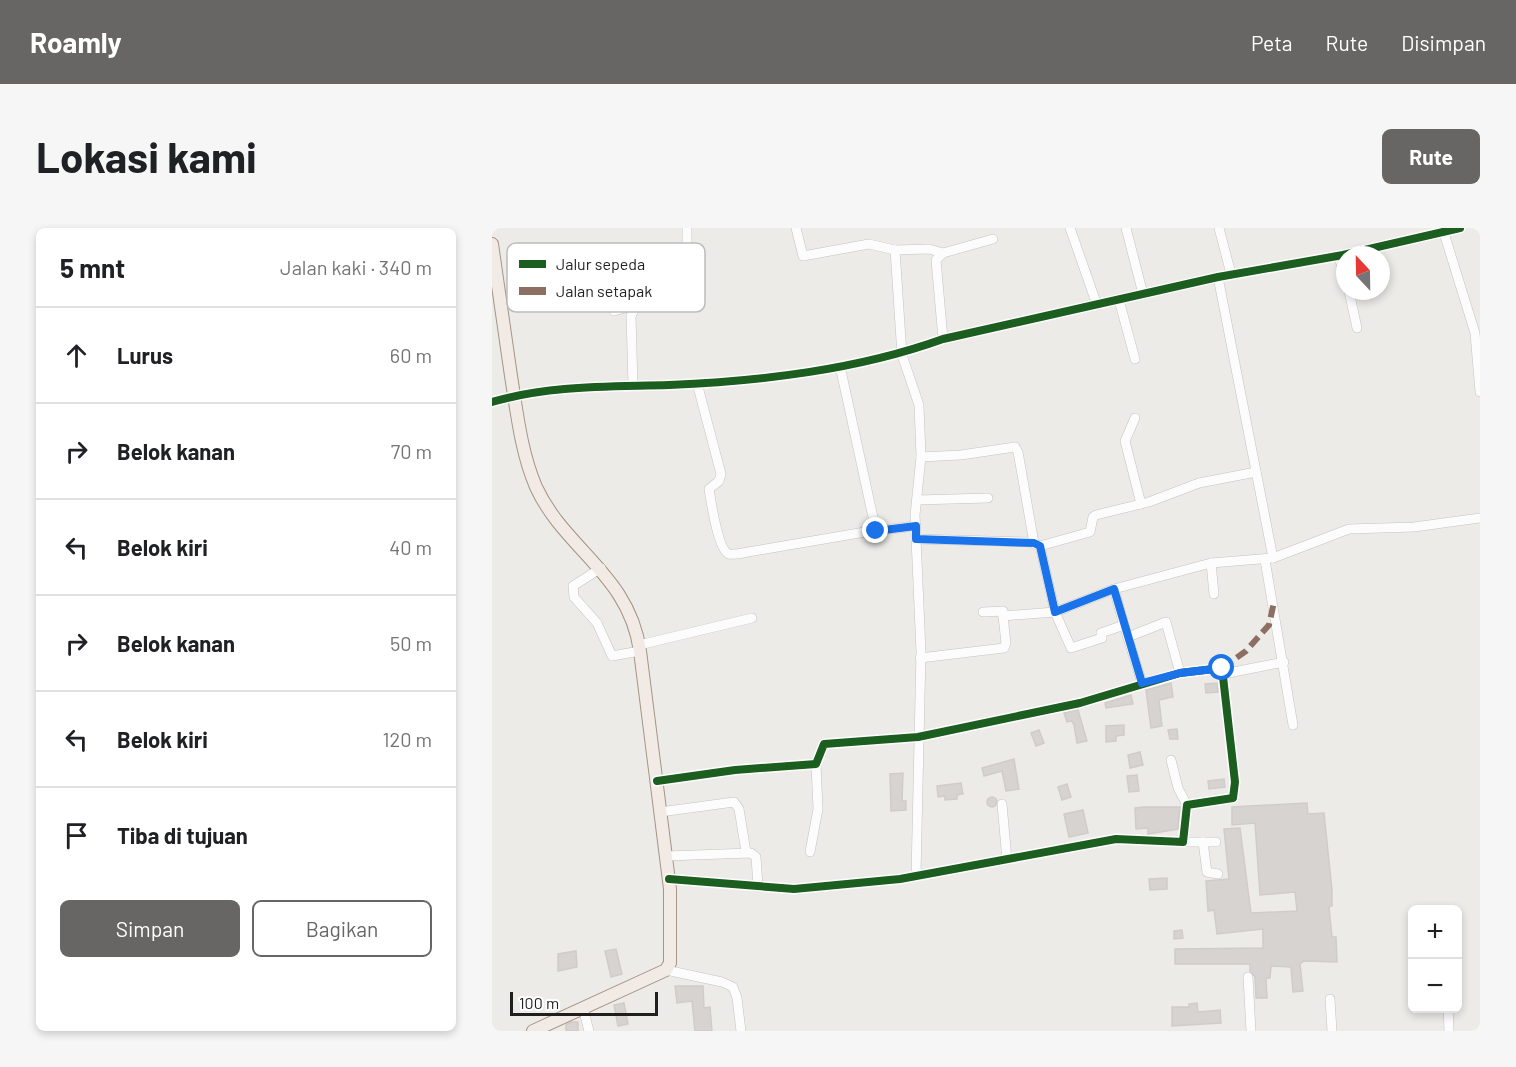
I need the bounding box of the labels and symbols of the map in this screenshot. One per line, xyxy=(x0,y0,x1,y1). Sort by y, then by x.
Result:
legend xyxy=(507,243,705,312)
north arrow xyxy=(1336,246,1390,300)
text: Jalur sepeda xyxy=(556,254,645,273)
text: Jalan setapak xyxy=(556,281,652,300)
route end xyxy=(862,517,888,543)
route start xyxy=(1208,654,1234,680)
scale bar xyxy=(510,989,658,1016)

